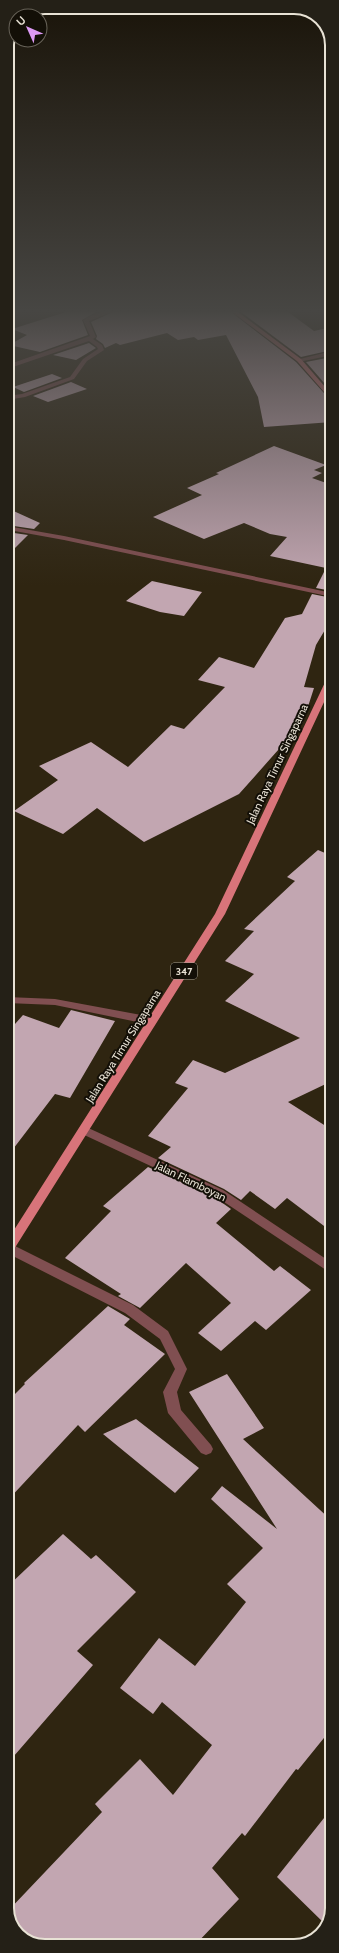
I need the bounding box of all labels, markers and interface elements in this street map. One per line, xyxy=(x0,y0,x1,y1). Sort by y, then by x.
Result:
north arrow xyxy=(8,8,48,48)
text: U xyxy=(13,13,29,29)
street label: Jalan Raya Timur Singaparna xyxy=(243,701,311,827)
road number: 347 xyxy=(171,963,197,979)
street label: Jalan Raya Timur Singaparna xyxy=(82,986,164,1106)
street label: Jalan Flamboyan xyxy=(153,1157,229,1204)

